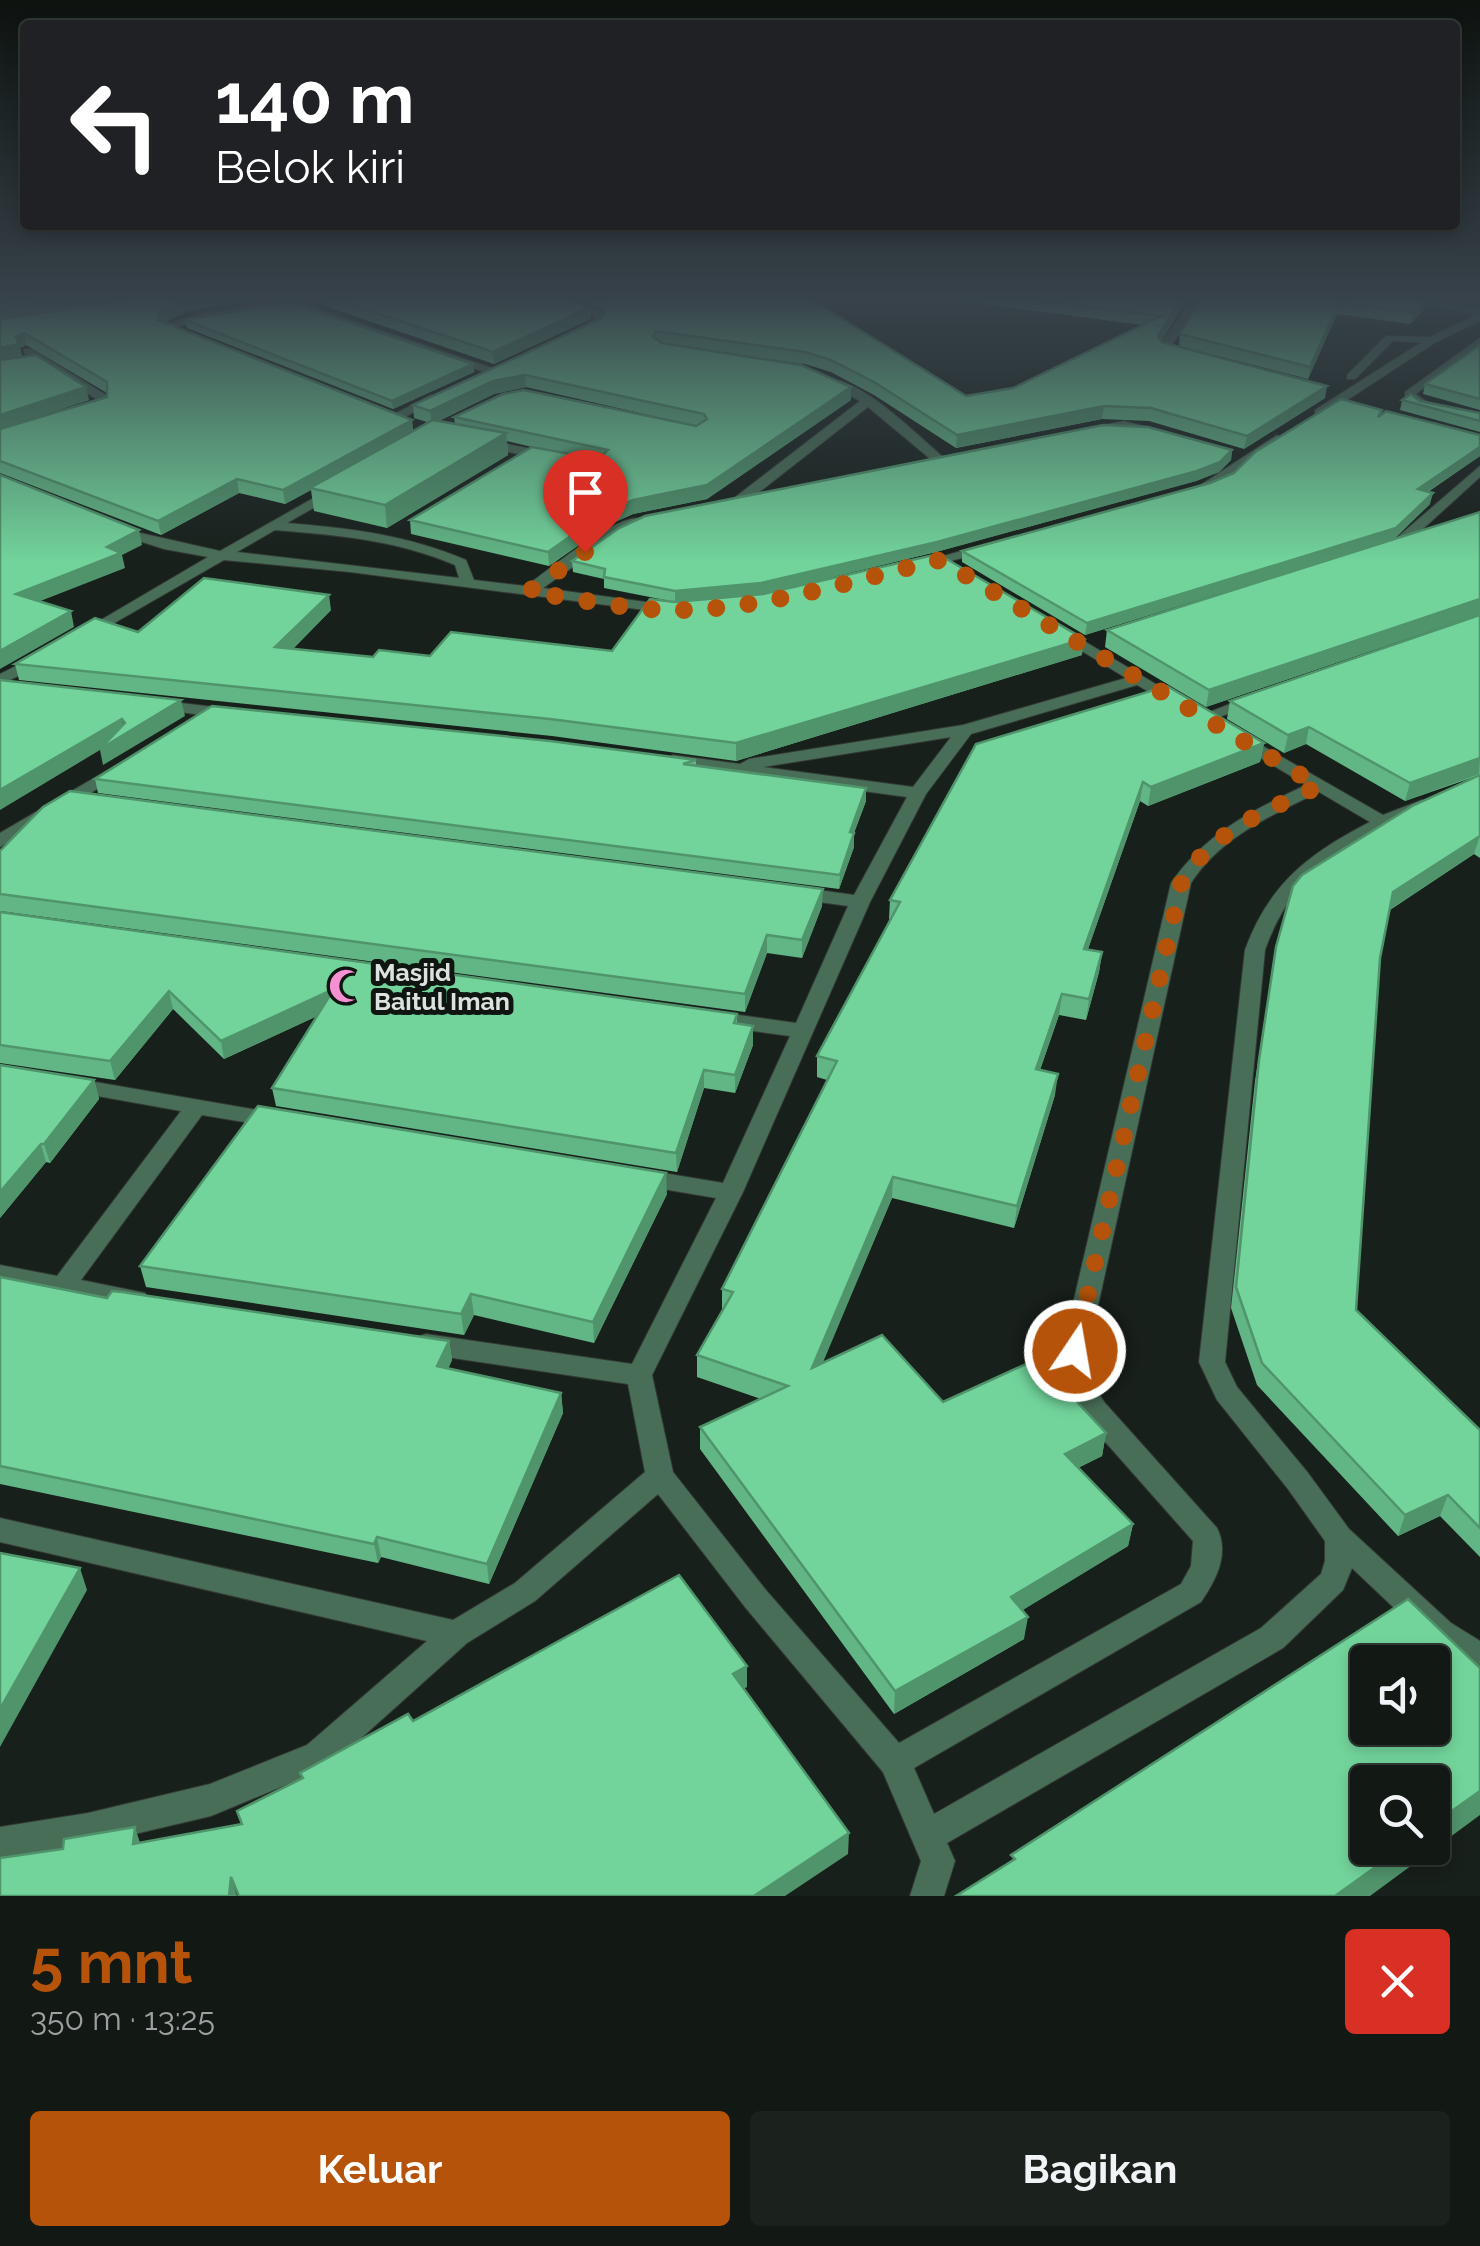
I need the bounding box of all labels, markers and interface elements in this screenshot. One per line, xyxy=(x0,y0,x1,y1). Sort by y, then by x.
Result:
text: 140 m xyxy=(215,57,415,139)
icon: left xyxy=(50,60,180,190)
text: Belok kiri xyxy=(215,141,405,194)
pin xyxy=(543,450,628,553)
icon: arrive xyxy=(558,465,613,520)
place label: Masjid Baitul Iman xyxy=(374,957,510,1016)
mosque icon: Masjid Baitul Iman xyxy=(327,967,365,1005)
position arrow xyxy=(1023,1299,1127,1403)
map controls xyxy=(1350,1645,1450,1865)
button: sound xyxy=(1350,1645,1450,1745)
button: search xyxy=(1350,1765,1450,1865)
text: 5 mnt xyxy=(30,1927,193,1997)
button: close xyxy=(1345,1929,1450,2034)
text: 350 m · 13:25 xyxy=(30,2000,215,2037)
button: Keluar xyxy=(30,2111,730,2226)
button: Bagikan xyxy=(750,2111,1450,2226)

